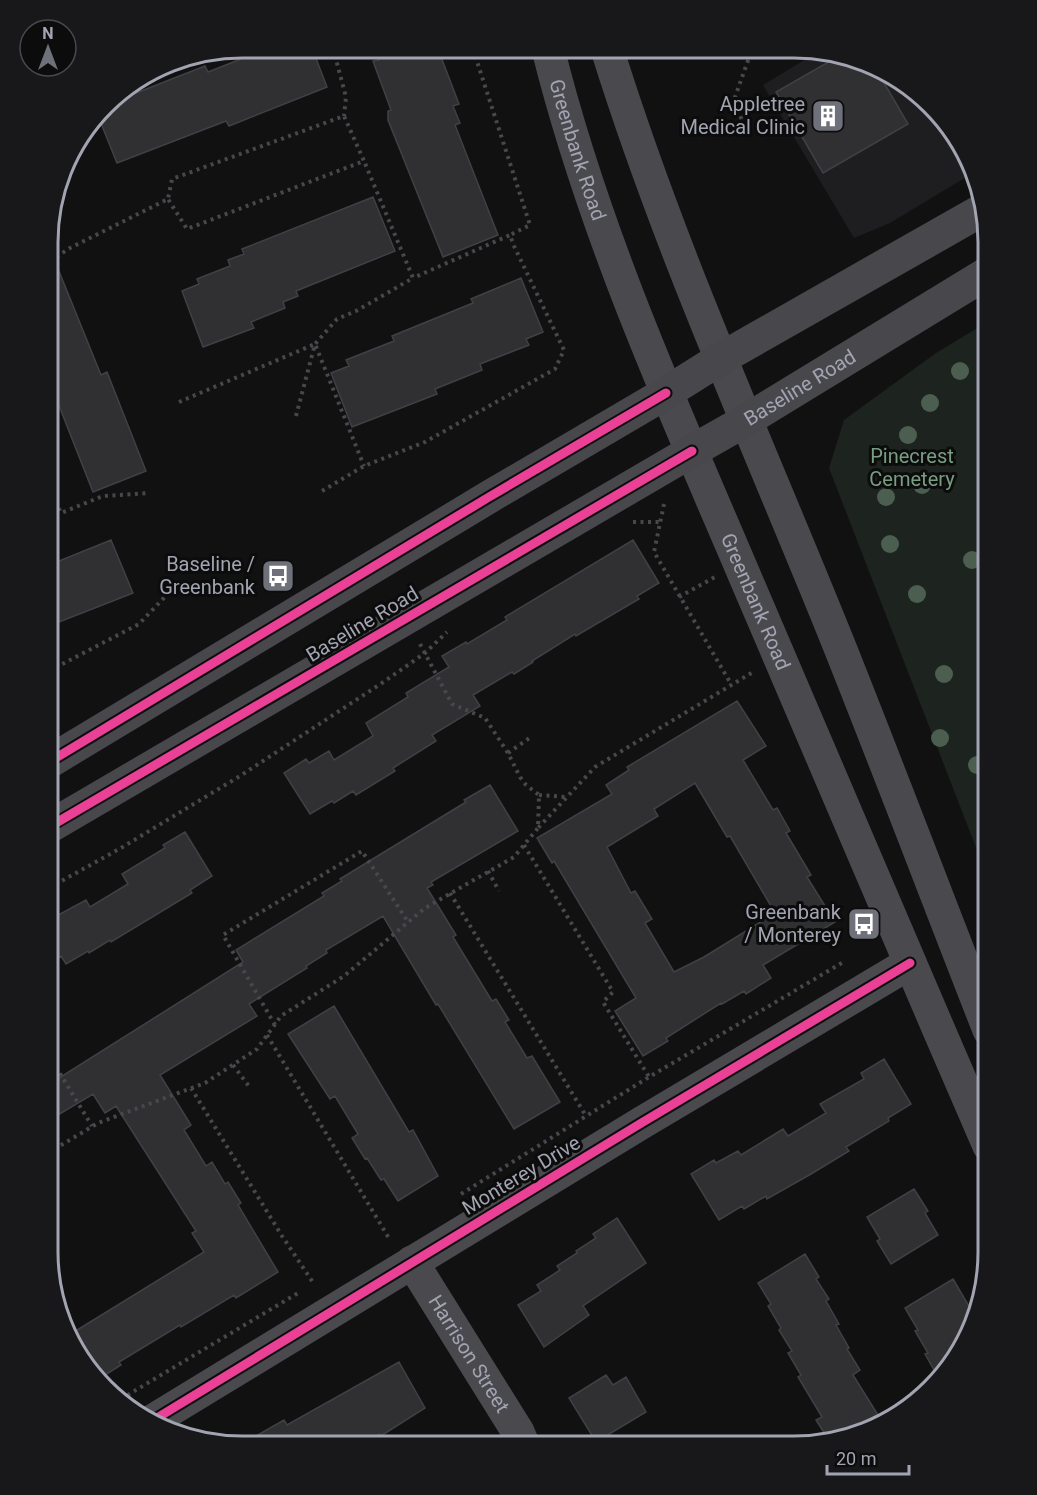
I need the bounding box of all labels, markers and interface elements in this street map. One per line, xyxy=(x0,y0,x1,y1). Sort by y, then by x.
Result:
north arrow xyxy=(18,18,78,78)
text: N xyxy=(42,24,54,43)
street label: Greenbank Road xyxy=(544,76,611,224)
place label: Appletree Medical Clinic xyxy=(680,92,805,139)
building icon: Appletree Medical Clinic xyxy=(810,98,846,134)
street label: Baseline Road xyxy=(740,344,860,431)
park label: Pinecrest Cemetery xyxy=(869,444,955,491)
street label: Greenbank Road xyxy=(716,529,796,674)
place label: Baseline / Greenbank xyxy=(159,552,256,599)
bus stop icon: Baseline / Greenbank xyxy=(260,558,296,594)
street label: Baseline Road xyxy=(302,581,422,667)
place label: Greenbank / Monterey xyxy=(744,900,842,947)
bus stop icon: Greenbank / Monterey xyxy=(846,906,882,942)
street label: Monterey Drive xyxy=(458,1130,584,1220)
street label: Harrison Street xyxy=(423,1290,515,1417)
scale bar xyxy=(827,1438,910,1476)
text: 20 m xyxy=(836,1448,876,1469)

